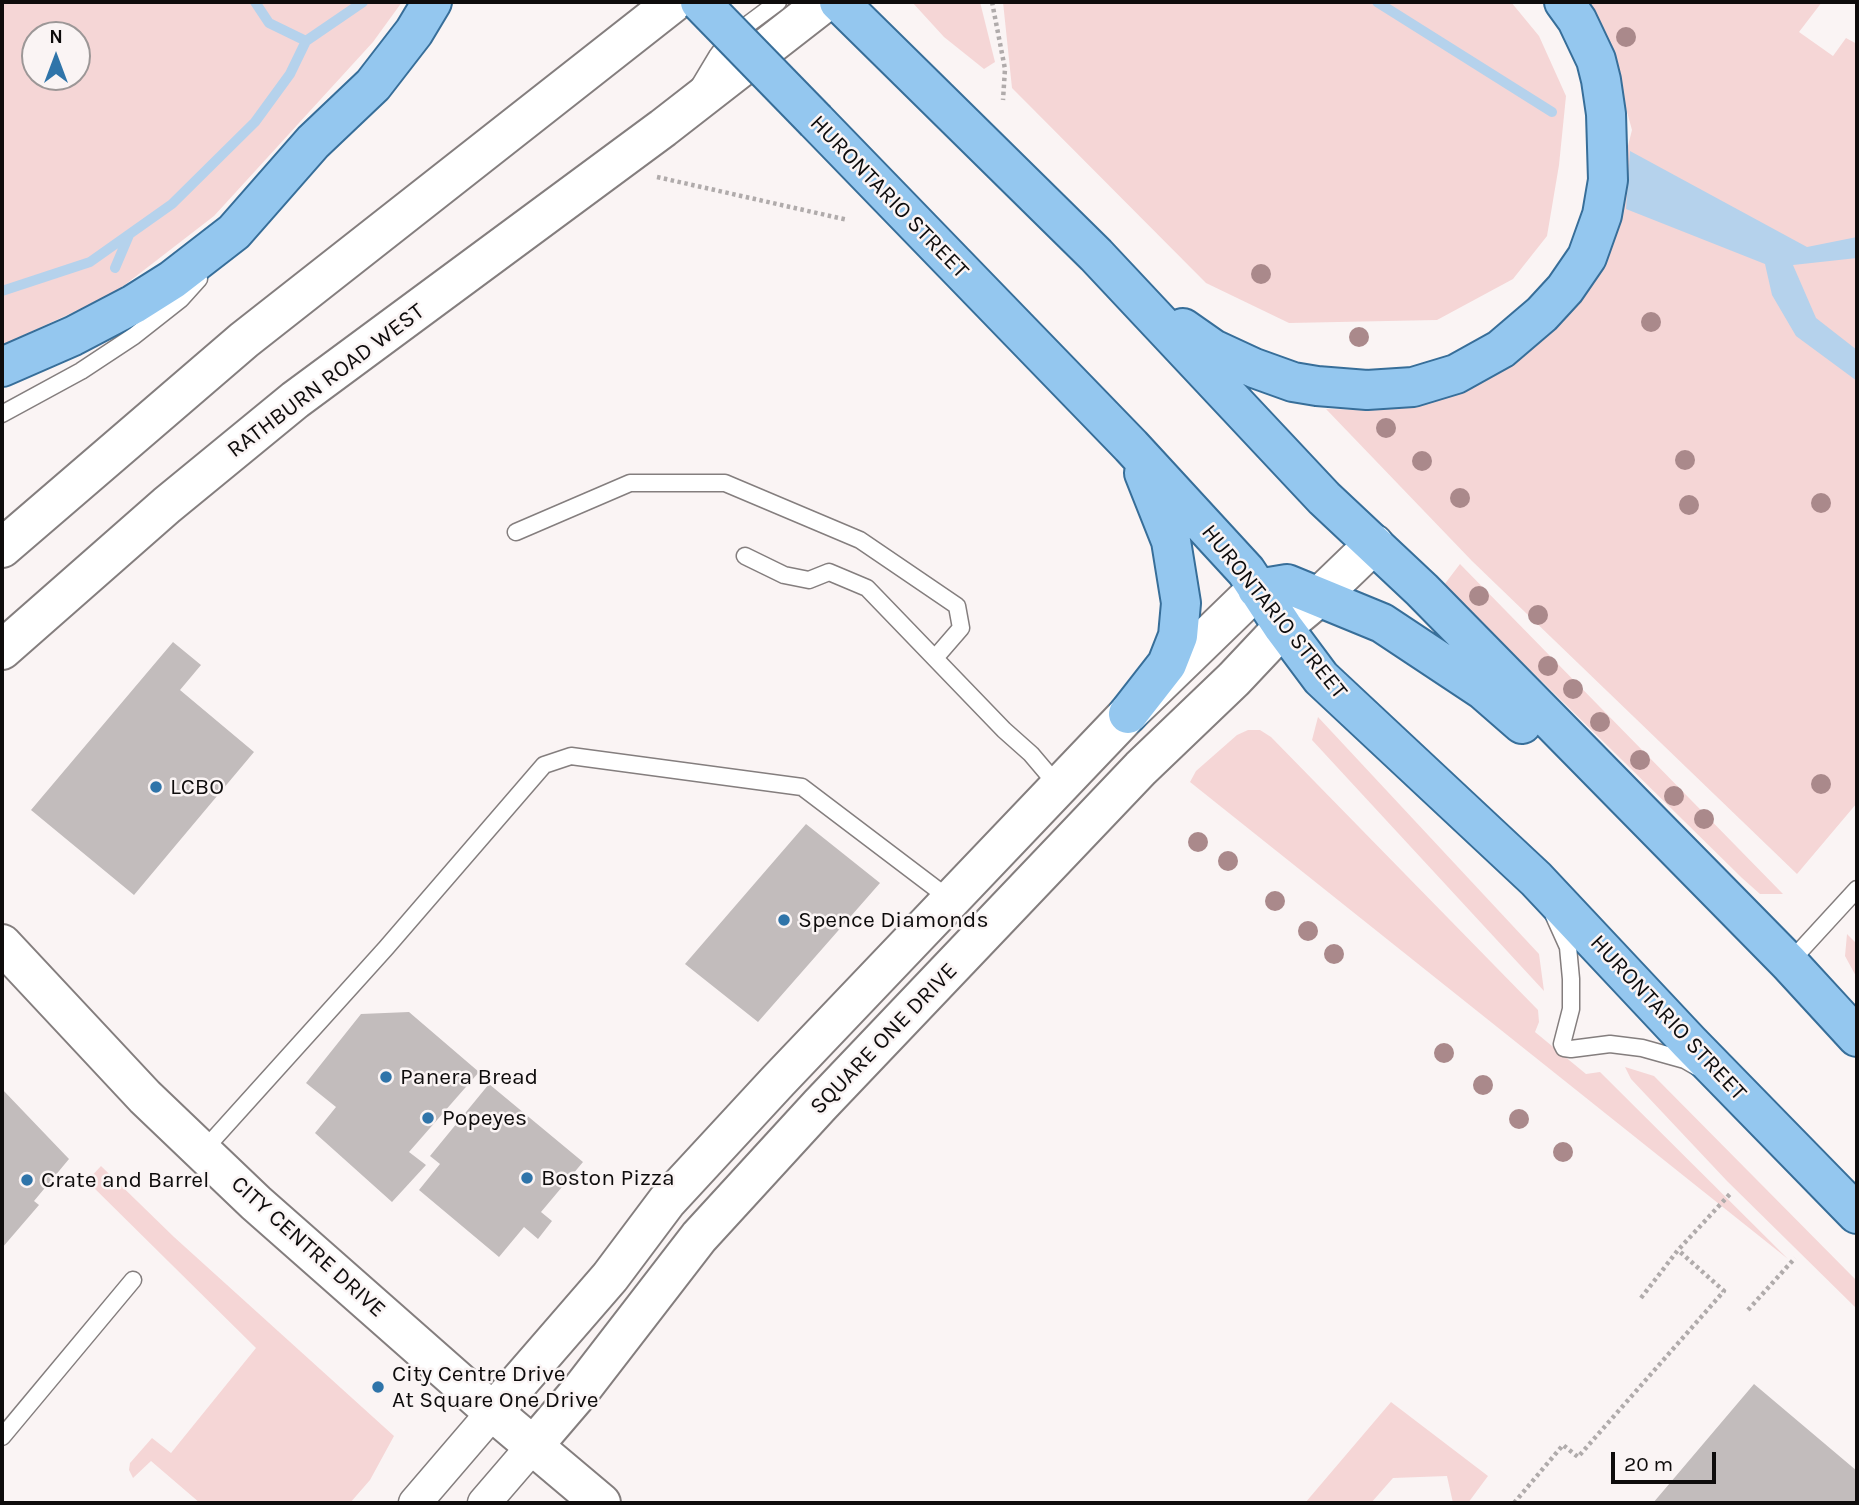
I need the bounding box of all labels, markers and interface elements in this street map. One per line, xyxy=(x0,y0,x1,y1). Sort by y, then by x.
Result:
north arrow xyxy=(21,21,91,91)
text: N xyxy=(49,26,63,48)
street label: HURONTARIO STREET xyxy=(804,110,974,284)
street label: RATHBURN ROAD WEST xyxy=(222,298,430,464)
street label: HURONTARIO STREET xyxy=(1195,519,1353,705)
place label: LCBO xyxy=(170,773,224,801)
marker: LCBO xyxy=(148,779,164,795)
place label: Spence Diamonds xyxy=(798,906,989,934)
marker: Spence Diamonds xyxy=(776,912,792,928)
street label: HURONTARIO STREET xyxy=(1584,929,1752,1107)
street label: SQUARE ONE DRIVE xyxy=(805,957,963,1121)
place label: Panera Bread xyxy=(400,1063,538,1091)
marker: Panera Bread xyxy=(378,1069,394,1085)
place label: Popeyes xyxy=(442,1104,527,1132)
marker: Popeyes xyxy=(420,1110,436,1126)
place label: Boston Pizza xyxy=(541,1164,675,1192)
place label: Crate and Barrel xyxy=(41,1166,209,1194)
street label: CITY CENTRE DRIVE xyxy=(225,1170,391,1324)
marker: Boston Pizza xyxy=(519,1170,535,1186)
marker: Crate and Barrel xyxy=(19,1172,35,1188)
place label: City Centre Drive At Square One Drive xyxy=(392,1360,599,1414)
marker: City Centre Drive At Square One Drive xyxy=(370,1379,386,1395)
scale bar xyxy=(1614,1438,1719,1482)
text: 20 m xyxy=(1624,1452,1673,1476)

